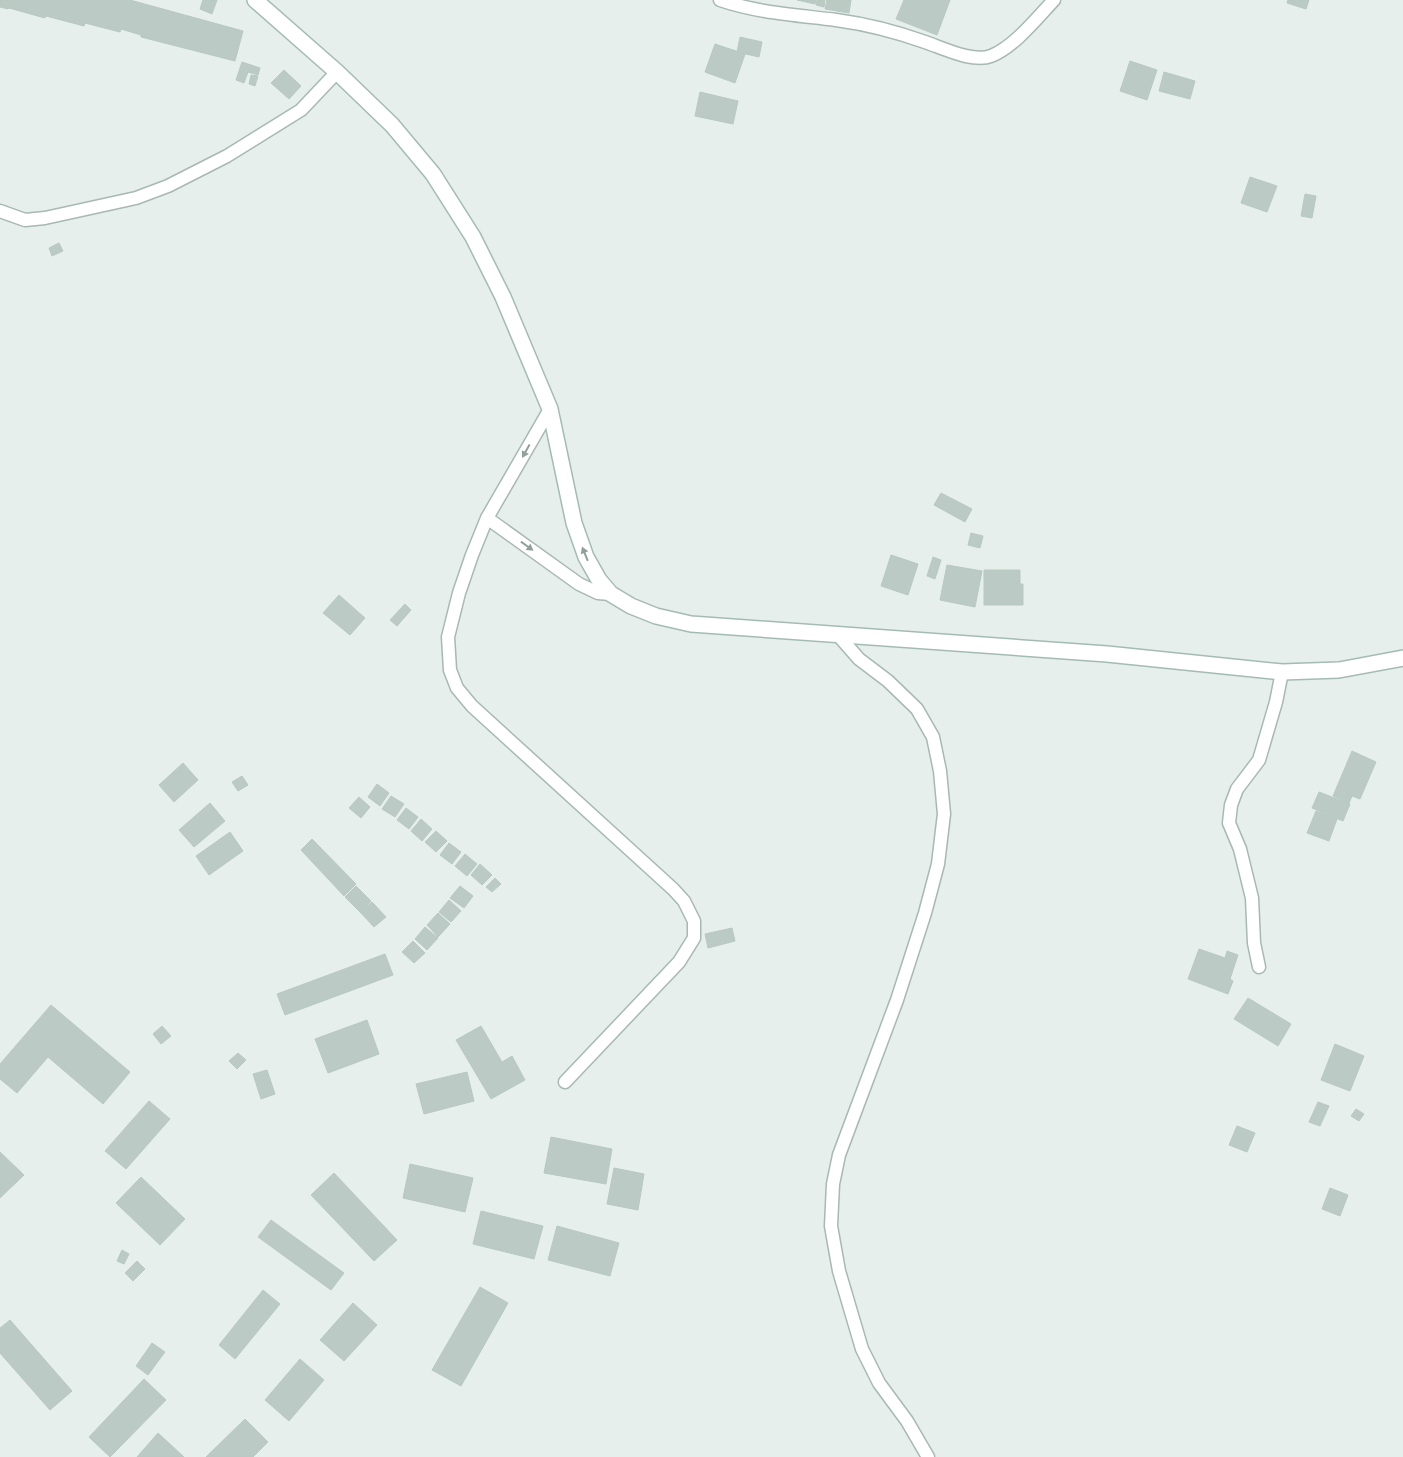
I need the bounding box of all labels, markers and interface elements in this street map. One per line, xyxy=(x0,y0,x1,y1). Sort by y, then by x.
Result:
one-way arrow xyxy=(522,444,530,459)
one-way arrow xyxy=(520,541,534,551)
one-way arrow xyxy=(581,546,589,561)

